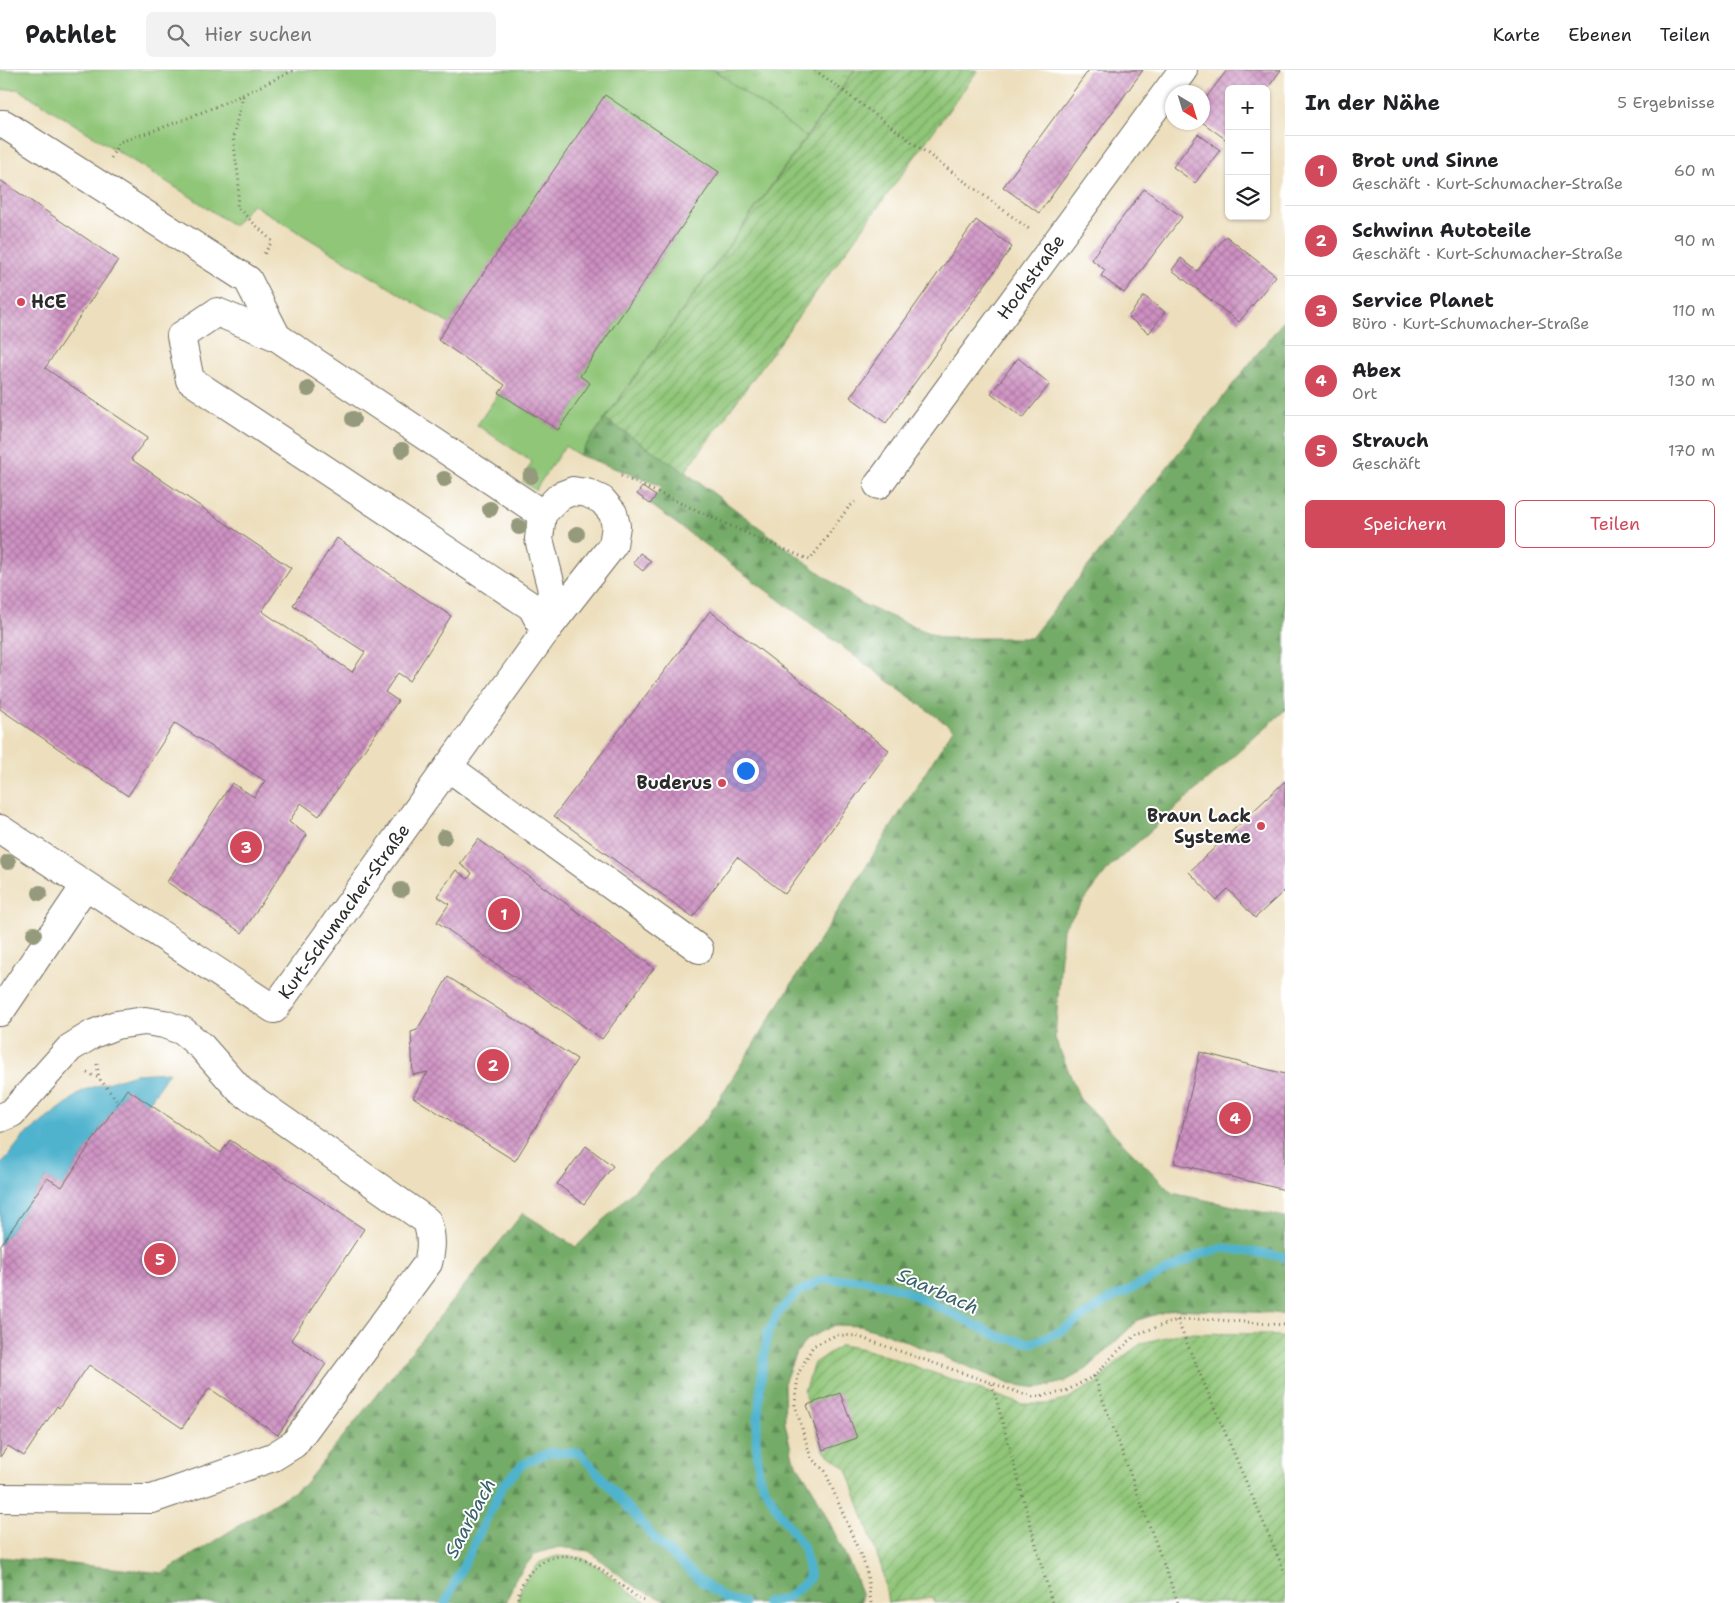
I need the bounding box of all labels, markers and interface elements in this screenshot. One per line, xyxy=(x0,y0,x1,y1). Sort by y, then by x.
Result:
search box xyxy=(146,12,496,57)
text: Pathlet xyxy=(25,19,116,51)
icon: search xyxy=(164,21,192,49)
text: Hier suchen xyxy=(204,22,312,47)
text: Karte xyxy=(1493,23,1540,47)
text: Ebenen xyxy=(1568,23,1632,47)
text: Teilen xyxy=(1660,23,1710,47)
north arrow xyxy=(1165,85,1210,130)
map controls xyxy=(1225,85,1270,220)
button: + xyxy=(1225,85,1270,130)
text: In der Nähe xyxy=(1305,89,1440,117)
text: 5 Ergebnisse xyxy=(1617,92,1715,113)
button: − xyxy=(1225,130,1270,175)
text: Brot und Sinne xyxy=(1352,148,1499,173)
text: 1 xyxy=(1317,160,1325,181)
text: 60 m xyxy=(1674,160,1715,181)
text: Geschäft · Kurt-Schumacher-Straße xyxy=(1352,173,1623,194)
button: layers xyxy=(1225,175,1270,220)
text: Schwinn Autoteile xyxy=(1352,218,1531,243)
street label: Hochstraße xyxy=(991,230,1070,325)
text: 2 xyxy=(1315,230,1327,251)
text: 90 m xyxy=(1674,230,1715,251)
text: Geschäft · Kurt-Schumacher-Straße xyxy=(1352,243,1623,264)
text: Service Planet xyxy=(1352,288,1494,313)
place label: HCE xyxy=(31,290,67,314)
marker: HCE xyxy=(15,296,27,308)
text: 3 xyxy=(1315,300,1327,321)
text: 110 m xyxy=(1672,300,1715,321)
text: Büro · Kurt-Schumacher-Straße xyxy=(1352,313,1589,334)
text: Abex xyxy=(1352,358,1401,383)
text: 4 xyxy=(1315,370,1327,391)
text: 130 m xyxy=(1668,370,1715,391)
text: Ort xyxy=(1352,383,1378,404)
text: Strauch xyxy=(1352,428,1429,453)
text: 5 xyxy=(1316,440,1326,461)
text: 170 m xyxy=(1668,440,1715,461)
text: Geschäft xyxy=(1352,453,1421,474)
button: Speichern xyxy=(1305,500,1505,548)
button: Teilen xyxy=(1515,500,1715,548)
your location xyxy=(733,758,759,784)
place label: Buderus xyxy=(637,771,712,795)
marker: Buderus xyxy=(716,777,728,789)
place label: Braun Lack Systeme xyxy=(1147,804,1251,849)
street label: Kurt-Schumacher-Straße xyxy=(273,819,415,1004)
marker: Braun Lack Systeme xyxy=(1255,820,1267,832)
pin: 3 xyxy=(230,828,262,866)
pin: 1 xyxy=(488,895,520,933)
pin: 2 xyxy=(477,1046,509,1084)
pin: 4 xyxy=(1219,1099,1251,1137)
pin: 5 xyxy=(144,1240,176,1278)
water label: Saarbach xyxy=(893,1262,983,1320)
water label: Saarbach xyxy=(439,1474,501,1562)

